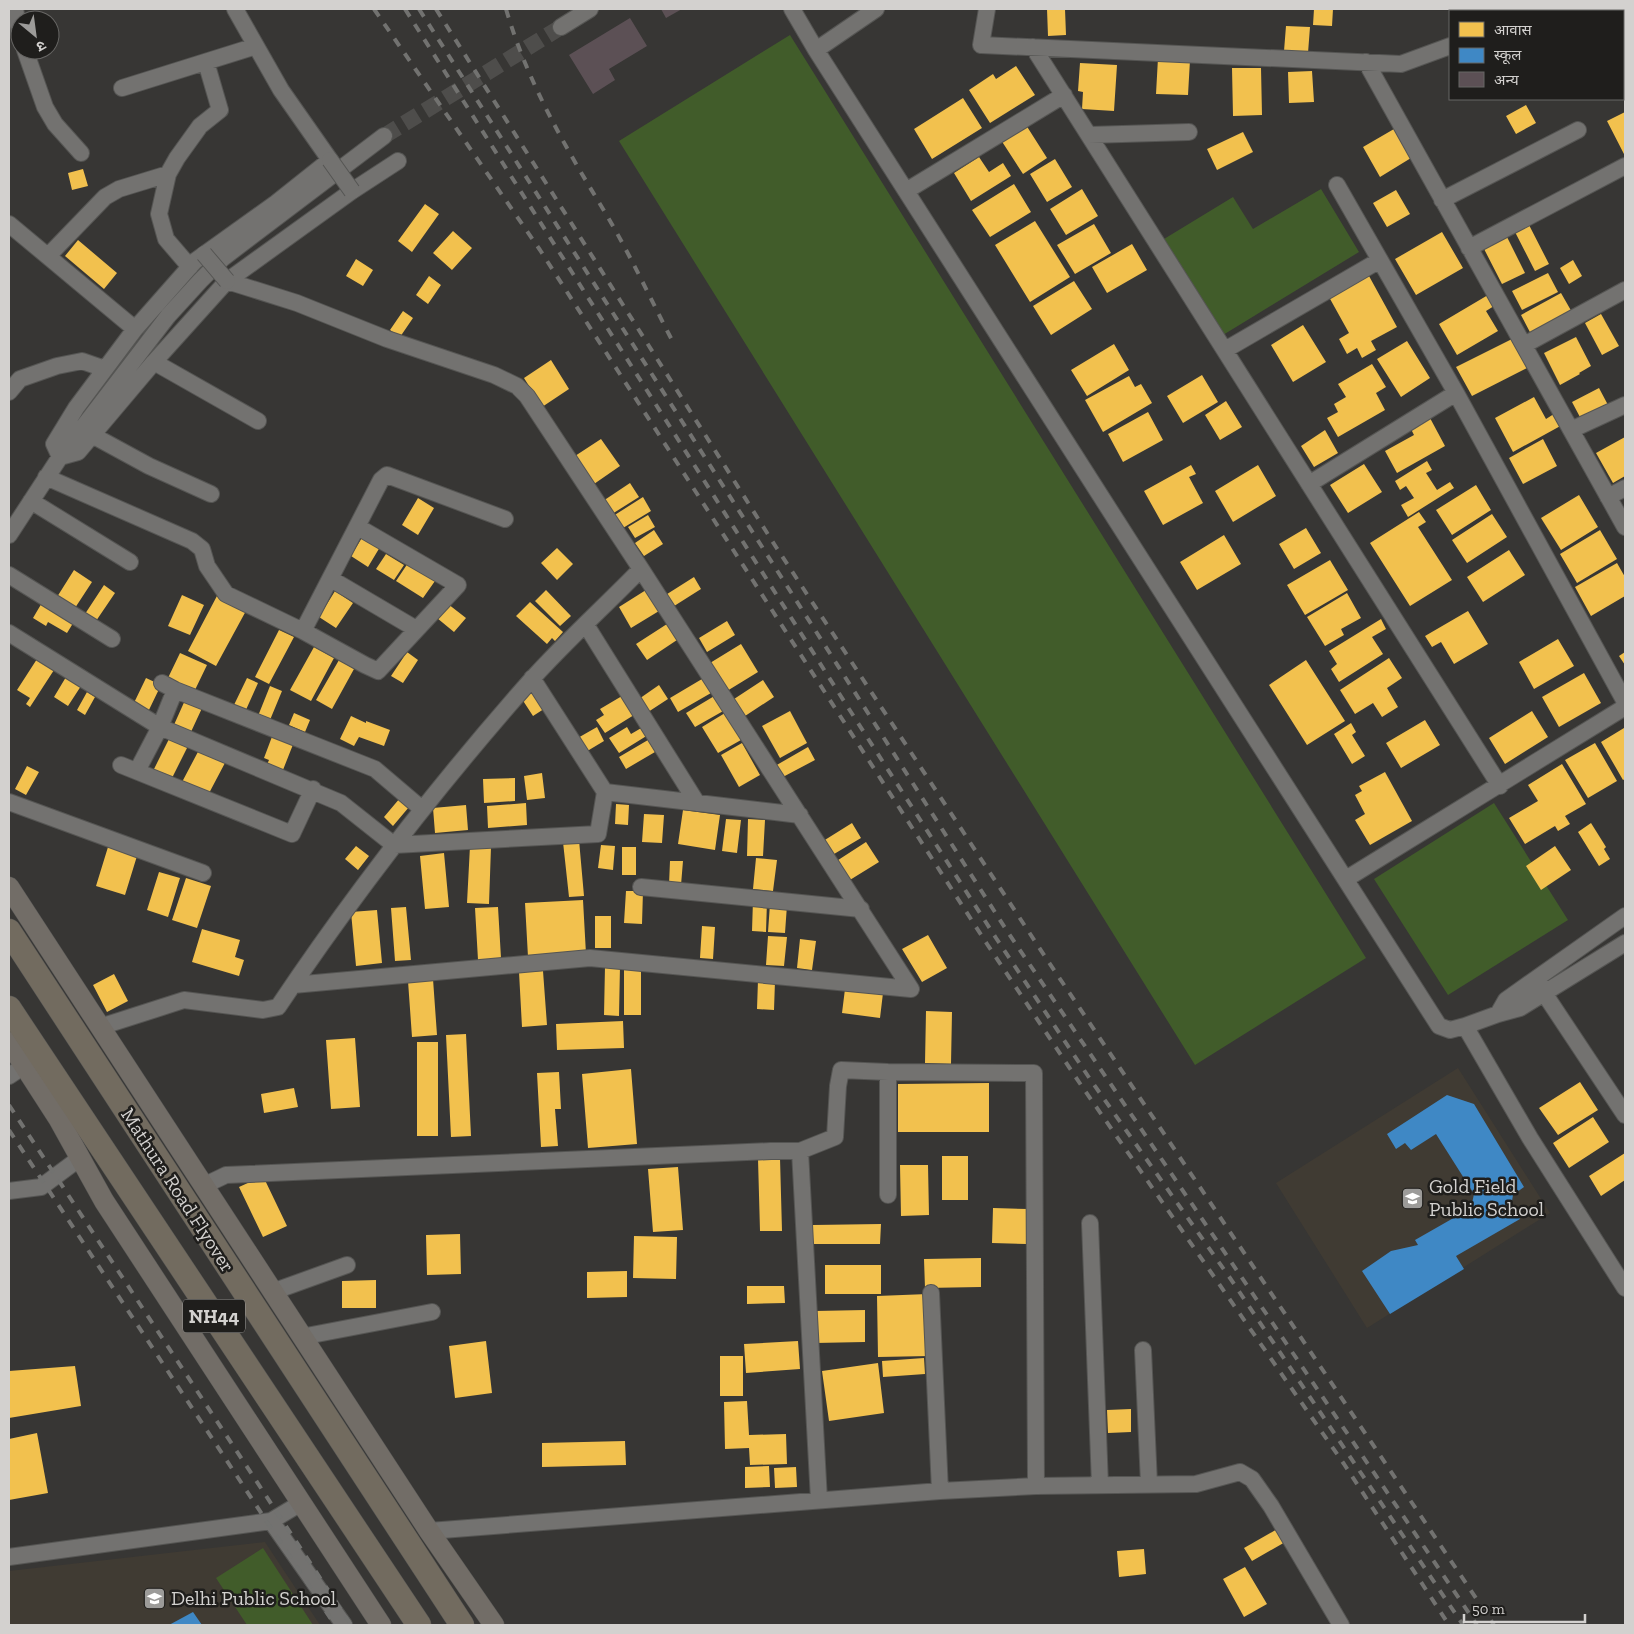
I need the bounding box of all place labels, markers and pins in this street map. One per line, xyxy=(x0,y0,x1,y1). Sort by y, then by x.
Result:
place label: Gold Field Public School xyxy=(1429,1174,1544,1221)
school or university icon: Gold Field Public School xyxy=(1401,1186,1425,1210)
school or university icon: Delhi Public School xyxy=(143,1586,167,1610)
place label: Delhi Public School xyxy=(171,1586,336,1610)

